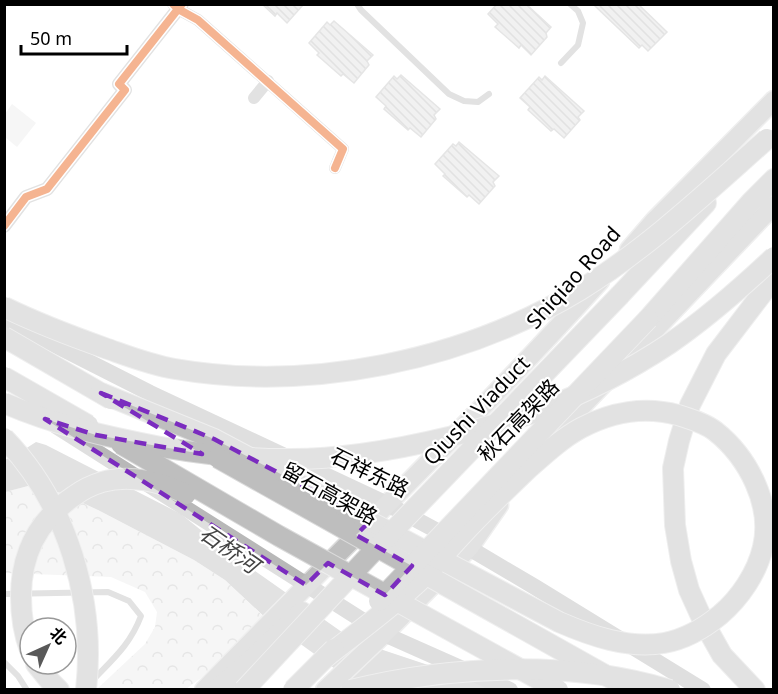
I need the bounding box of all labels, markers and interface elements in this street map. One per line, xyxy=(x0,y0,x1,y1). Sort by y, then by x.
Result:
scale bar xyxy=(21,18,128,56)
text: 50 m xyxy=(30,26,72,50)
street label: Shiqiao Road xyxy=(520,220,626,334)
street label: Qiushi Viaduct xyxy=(417,349,536,471)
street label: 秋石高架路 xyxy=(471,373,565,467)
street label: 石祥东路 xyxy=(326,441,414,503)
street label: 留石高架路 xyxy=(277,455,383,531)
water label: 石桥河 xyxy=(194,517,269,582)
north arrow xyxy=(18,616,78,676)
text: 北 xyxy=(45,622,72,649)

